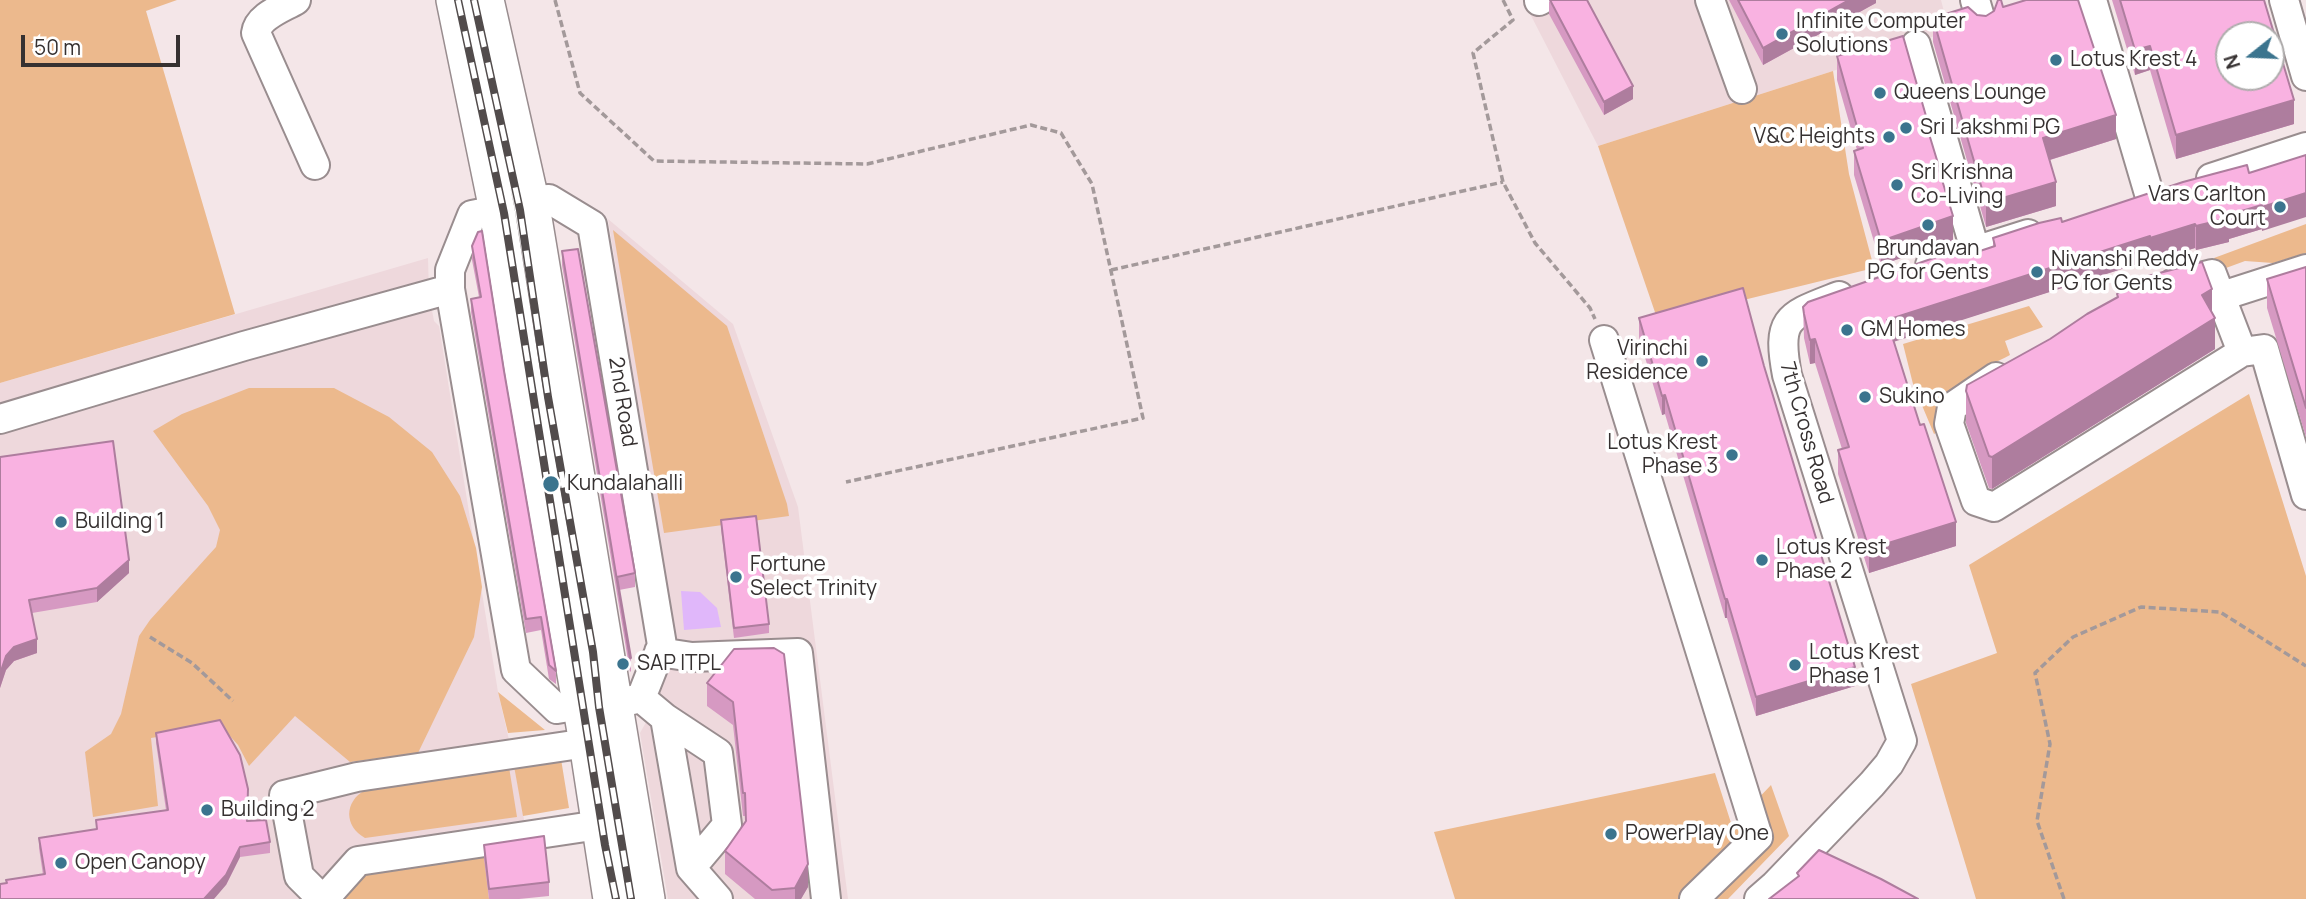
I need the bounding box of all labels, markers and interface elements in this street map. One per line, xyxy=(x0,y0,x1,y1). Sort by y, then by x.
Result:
place label: Infinite Computer Solutions xyxy=(1796,9,1966,59)
scale bar xyxy=(24,21,184,65)
north arrow xyxy=(2215,21,2285,91)
marker: Infinite Computer Solutions xyxy=(1774,26,1790,42)
text: 50 m xyxy=(34,33,81,61)
place label: Lotus Krest 4 xyxy=(2070,47,2197,73)
text: N xyxy=(2217,51,2246,72)
marker: Lotus Krest 4 xyxy=(2048,52,2064,68)
place label: Queens Lounge xyxy=(1894,80,2046,106)
marker: Queens Lounge xyxy=(1872,85,1888,101)
place label: Sri Lakshmi PG xyxy=(1920,115,2060,141)
marker: Sri Lakshmi PG xyxy=(1898,120,1914,136)
place label: V&C Heights xyxy=(1754,124,1875,150)
marker: V&C Heights xyxy=(1881,129,1897,145)
place label: Sri Krishna Co-Living xyxy=(1911,160,2013,210)
marker: Sri Krishna Co-Living xyxy=(1889,177,1905,193)
place label: Vars Carlton Court xyxy=(2148,182,2266,232)
marker: Vars Carlton Court xyxy=(2272,199,2288,215)
marker: Brundavan PG for Gents xyxy=(1920,217,1936,233)
place label: Brundavan PG for Gents xyxy=(1867,236,1989,286)
place label: Nivanshi Reddy PG for Gents xyxy=(2051,247,2199,297)
marker: Nivanshi Reddy PG for Gents xyxy=(2029,264,2045,280)
place label: GM Homes xyxy=(1861,317,1965,343)
marker: GM Homes xyxy=(1839,322,1855,338)
place label: Virinchi Residence xyxy=(1586,336,1688,386)
marker: Virinchi Residence xyxy=(1694,353,1710,369)
street label: 2nd Road xyxy=(602,355,642,449)
street label: 7th Cross Road xyxy=(1774,359,1838,507)
place label: Sukino xyxy=(1879,384,1945,410)
marker: Sukino xyxy=(1857,389,1873,405)
place label: Lotus Krest Phase 3 xyxy=(1607,430,1718,480)
marker: Lotus Krest Phase 3 xyxy=(1724,447,1740,463)
place label: Kundalahalli xyxy=(567,471,683,497)
marker: Kundalahalli xyxy=(541,474,561,494)
place label: Building 1 xyxy=(75,509,165,535)
marker: Building 1 xyxy=(53,514,69,530)
place label: Lotus Krest Phase 2 xyxy=(1776,535,1887,585)
place label: Fortune Select Trinity xyxy=(750,552,877,602)
marker: Lotus Krest Phase 2 xyxy=(1754,552,1770,568)
marker: Fortune Select Trinity xyxy=(728,569,744,585)
place label: Lotus Krest Phase 1 xyxy=(1809,640,1920,690)
place label: SAP ITPL xyxy=(637,651,721,677)
marker: SAP ITPL xyxy=(615,656,631,672)
marker: Lotus Krest Phase 1 xyxy=(1787,657,1803,673)
place label: Building 2 xyxy=(221,797,315,823)
marker: Building 2 xyxy=(199,802,215,818)
place label: PowerPlay One xyxy=(1625,821,1769,847)
marker: PowerPlay One xyxy=(1603,826,1619,842)
place label: Open Canopy xyxy=(75,850,206,876)
marker: Open Canopy xyxy=(53,855,69,871)

